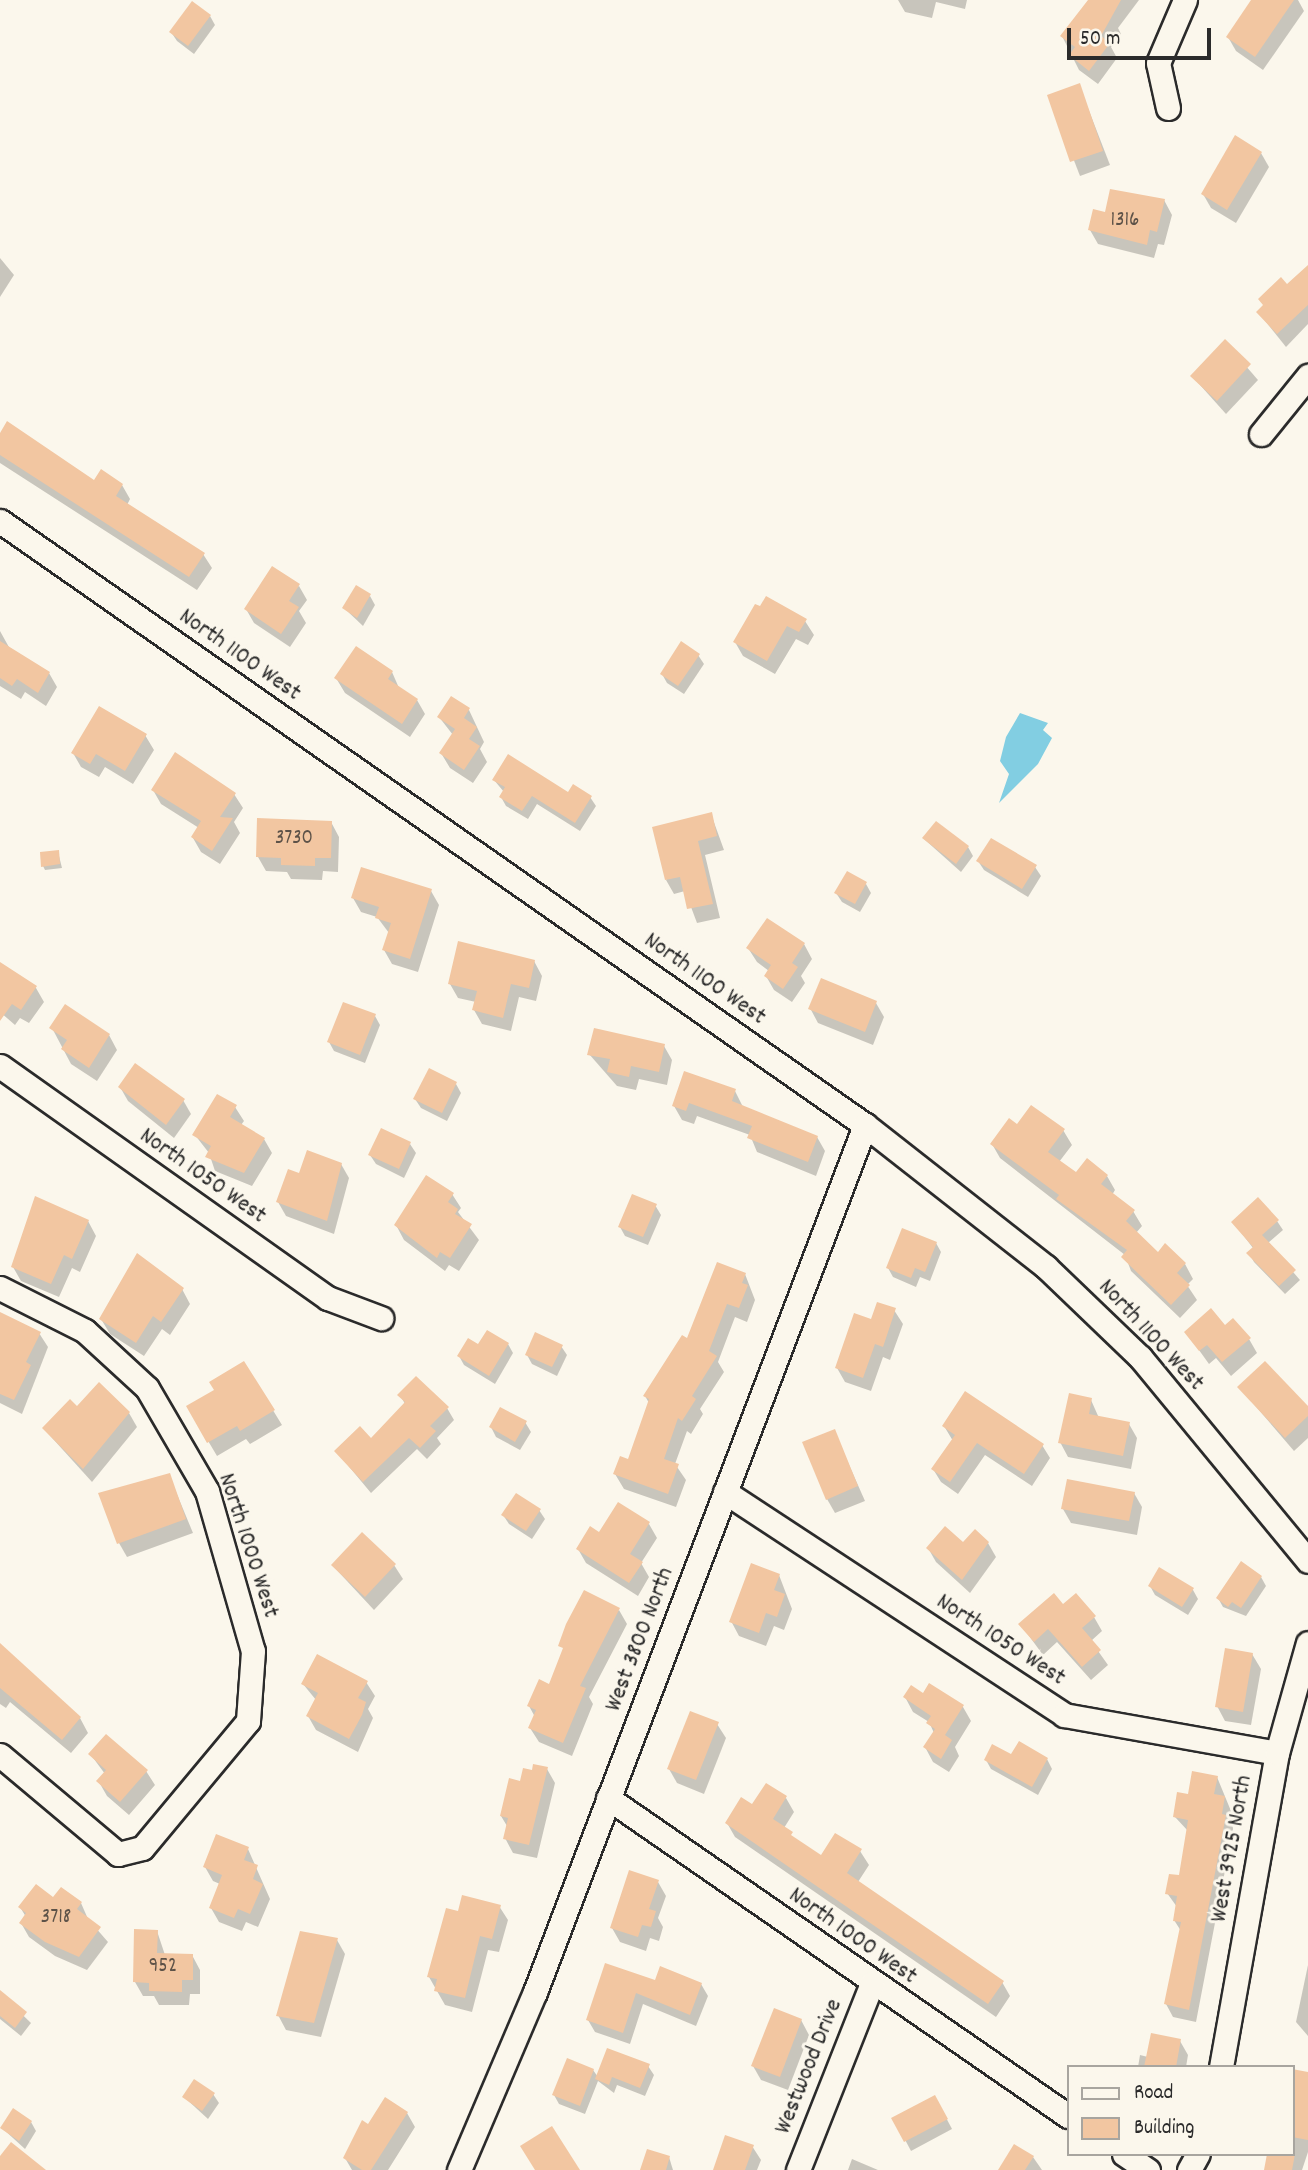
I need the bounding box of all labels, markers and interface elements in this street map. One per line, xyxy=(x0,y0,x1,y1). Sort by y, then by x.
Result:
scale bar xyxy=(1070,14,1214,58)
text: 50 m xyxy=(1080,25,1120,55)
house number: 1316 xyxy=(1111,208,1139,234)
street label: North 1100 West xyxy=(172,603,306,709)
house number: 3730 xyxy=(275,826,313,852)
street label: North 1100 West xyxy=(637,927,771,1033)
street label: North 1050 West xyxy=(133,1123,271,1231)
street label: North 1100 West xyxy=(1091,1274,1209,1398)
street label: North 1000 West xyxy=(210,1470,284,1622)
street label: West 3800 North xyxy=(600,1564,682,1716)
street label: North 1050 West xyxy=(930,1589,1070,1693)
street label: West 3925 North xyxy=(1206,1773,1260,1925)
street label: North 1000 West xyxy=(782,1882,922,1992)
house number: 3718 xyxy=(41,1905,71,1931)
house number: 952 xyxy=(149,1954,177,1980)
street label: Westwood Drive xyxy=(770,1995,850,2139)
legend xyxy=(1066,2065,1294,2156)
text: Road xyxy=(1134,2079,1173,2109)
text: Building xyxy=(1134,2114,1194,2144)

